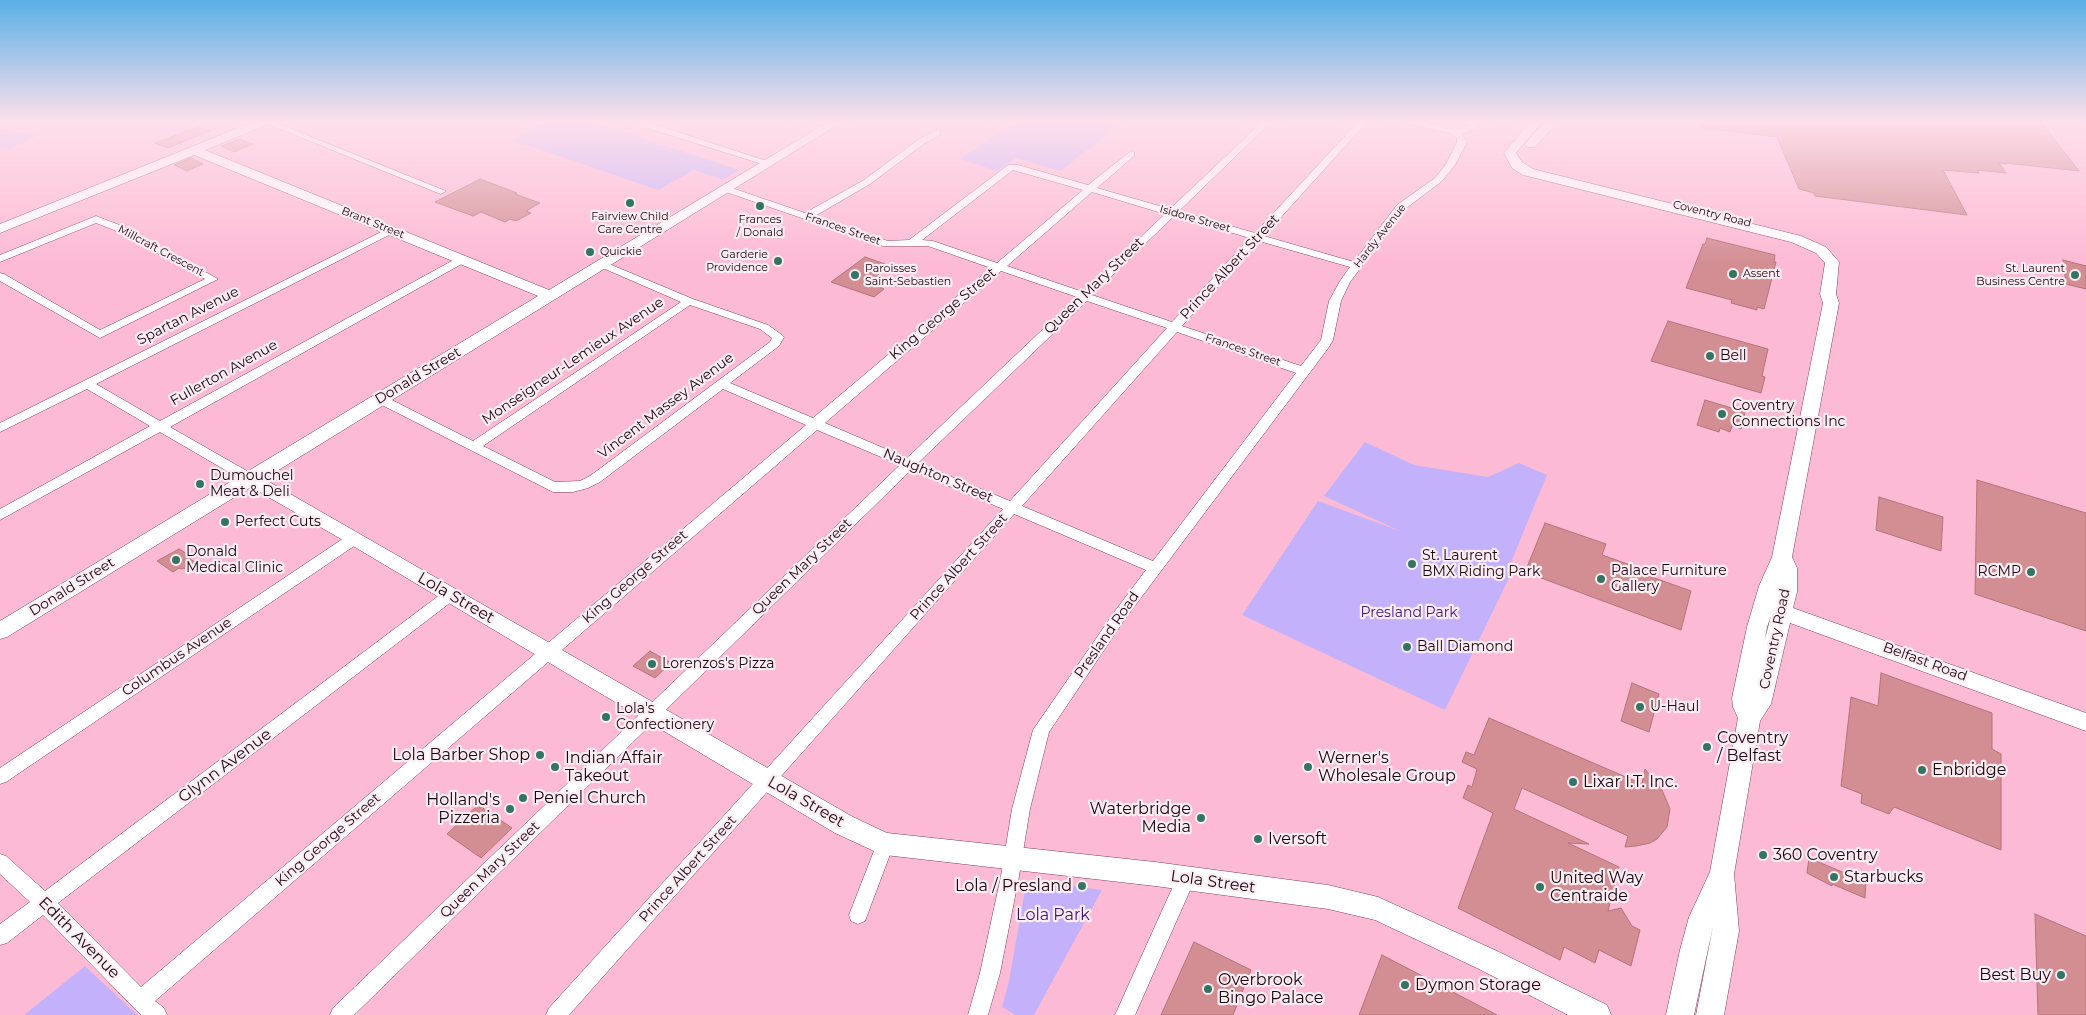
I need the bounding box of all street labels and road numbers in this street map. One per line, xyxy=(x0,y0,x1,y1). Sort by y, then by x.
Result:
street label: Coventry Road xyxy=(1671,198,1753,230)
street label: Hardy Avenue xyxy=(1351,201,1409,271)
street label: Isidore Street xyxy=(1158,203,1232,235)
street label: Brant Street xyxy=(340,204,406,242)
street label: Frances Street xyxy=(804,210,882,248)
street label: Prince Albert Street xyxy=(1177,211,1283,323)
street label: Millcraft Crescent xyxy=(116,223,206,279)
street label: Queen Mary Street xyxy=(1041,234,1147,338)
street label: King George Street xyxy=(886,265,1000,363)
street label: Spartan Avenue xyxy=(134,283,242,349)
street label: Monseigneur-Lemieux Avenue xyxy=(479,294,667,428)
street label: Frances Street xyxy=(1204,331,1282,369)
street label: Fullerton Avenue xyxy=(167,337,281,409)
street label: Donald Street xyxy=(372,344,464,408)
street label: Vincent Massey Avenue xyxy=(595,349,737,463)
street label: Naughton Street xyxy=(881,445,995,507)
street label: Prince Albert Street xyxy=(907,510,1011,624)
street label: Queen Mary Street xyxy=(749,515,855,619)
street label: King George Street xyxy=(579,527,691,627)
street label: Donald Street xyxy=(26,554,118,620)
street label: Lola Street xyxy=(414,568,498,628)
street label: Coventry Road xyxy=(1756,587,1794,691)
street label: Presland Road xyxy=(1071,589,1143,681)
street label: Columbus Avenue xyxy=(119,614,235,700)
street label: Belfast Road xyxy=(1881,639,1969,685)
street label: Glynn Avenue xyxy=(175,725,275,807)
street label: Lola Street xyxy=(764,772,848,832)
street label: King George Street xyxy=(272,790,384,890)
street label: Prince Albert Street xyxy=(636,812,740,926)
street label: Queen Mary Street xyxy=(437,818,543,922)
street label: Lola Street xyxy=(1169,867,1257,897)
street label: Edith Avenue xyxy=(34,893,124,983)

